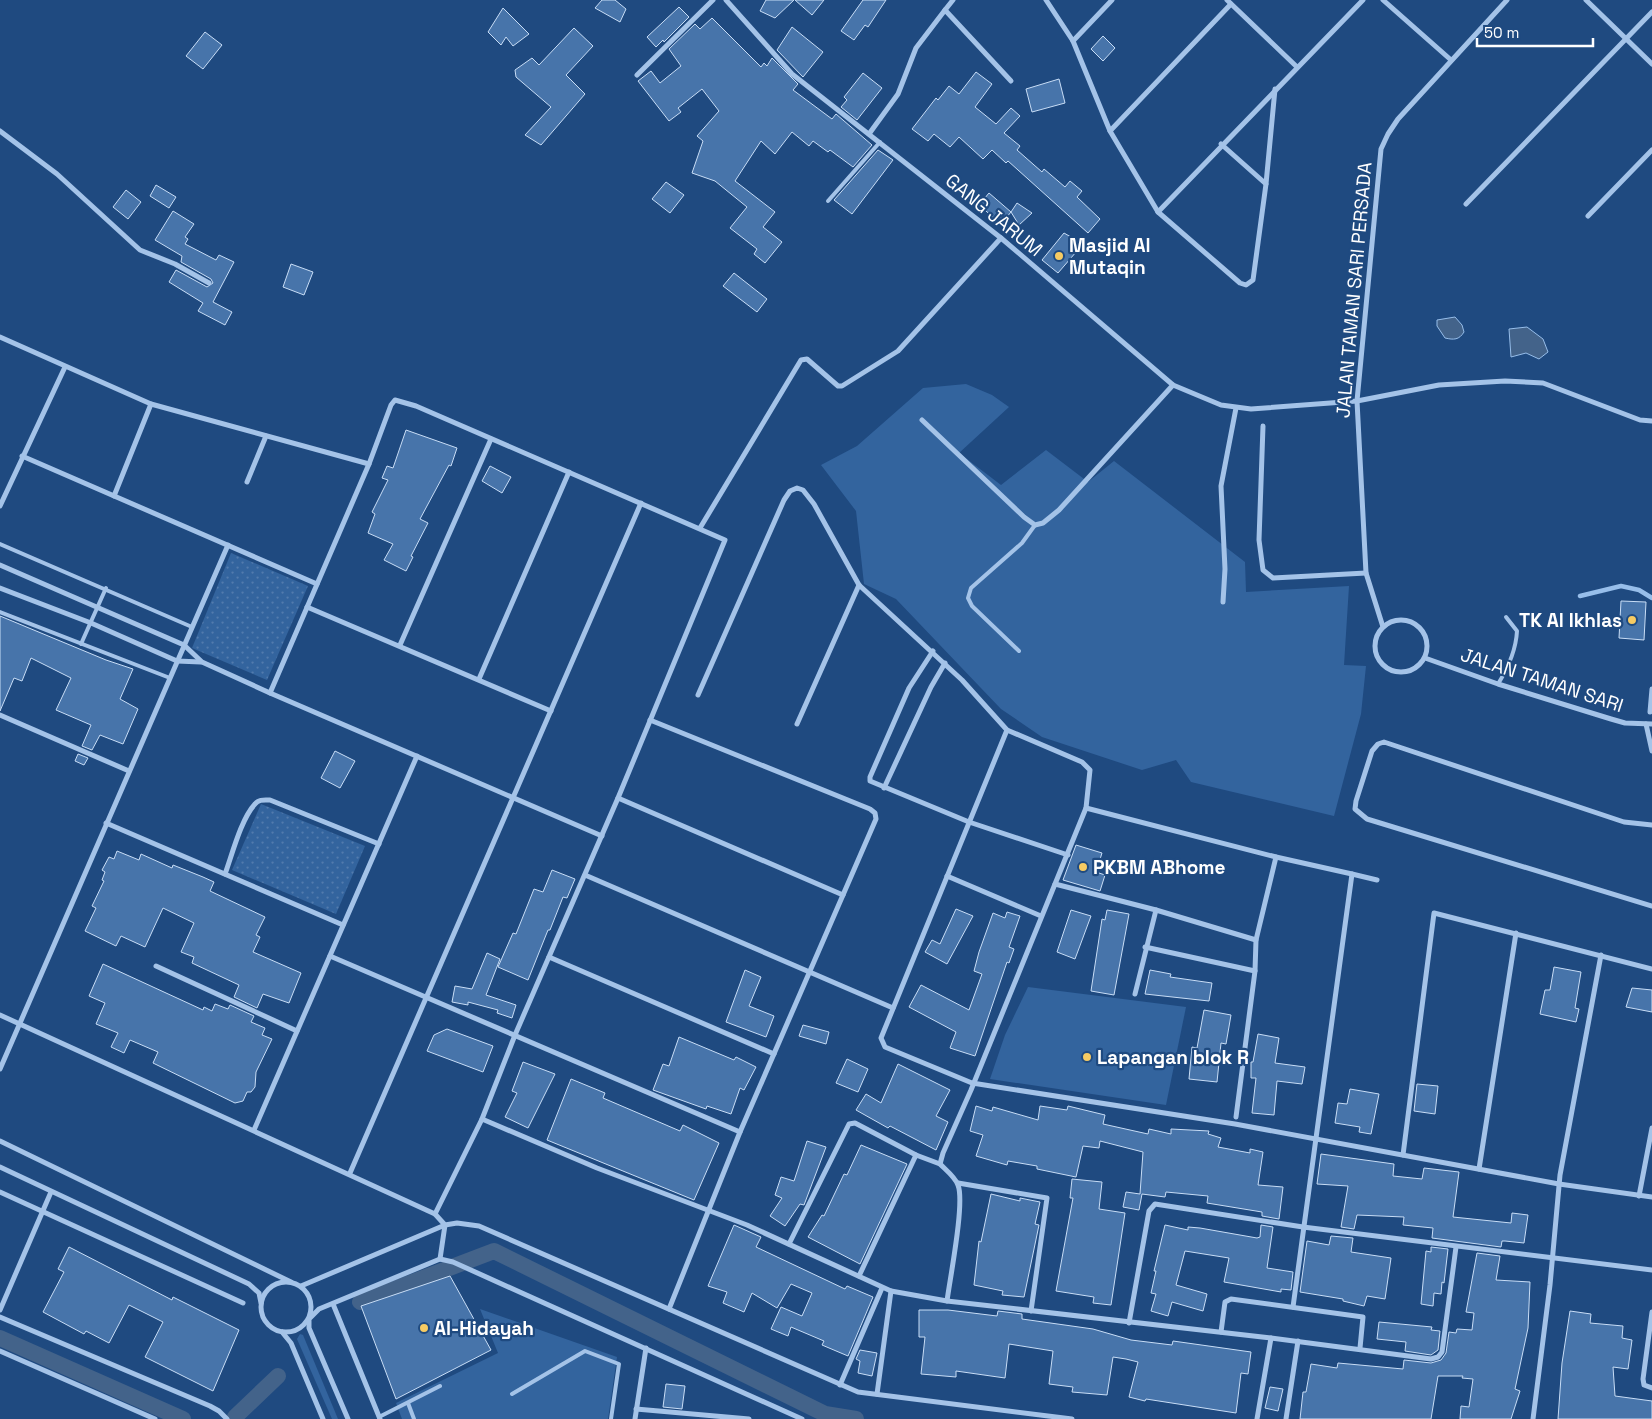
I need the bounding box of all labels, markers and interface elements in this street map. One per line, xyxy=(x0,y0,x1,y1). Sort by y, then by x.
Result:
scale bar xyxy=(1477,15,1593,47)
text: 50 m xyxy=(1484,23,1519,42)
street label: JALAN TAMAN SARI PERSADA xyxy=(1330,161,1378,419)
street label: GANG JARUM xyxy=(940,168,1048,262)
place label: Masjid Al Mutaqin xyxy=(1069,233,1151,280)
marker: Masjid Al Mutaqin xyxy=(1053,250,1065,262)
place label: TK Al Ikhlas xyxy=(1519,608,1622,633)
marker: TK Al Ikhlas xyxy=(1626,614,1638,626)
street label: JALAN TAMAN SARI xyxy=(1457,642,1627,718)
place label: PKBM ABhome xyxy=(1093,855,1226,880)
marker: PKBM ABhome xyxy=(1077,861,1089,873)
place label: Lapangan blok R xyxy=(1097,1045,1249,1070)
marker: Lapangan blok R xyxy=(1081,1051,1093,1063)
place label: Al-Hidayah xyxy=(434,1316,534,1341)
marker: Al-Hidayah xyxy=(418,1322,430,1334)

